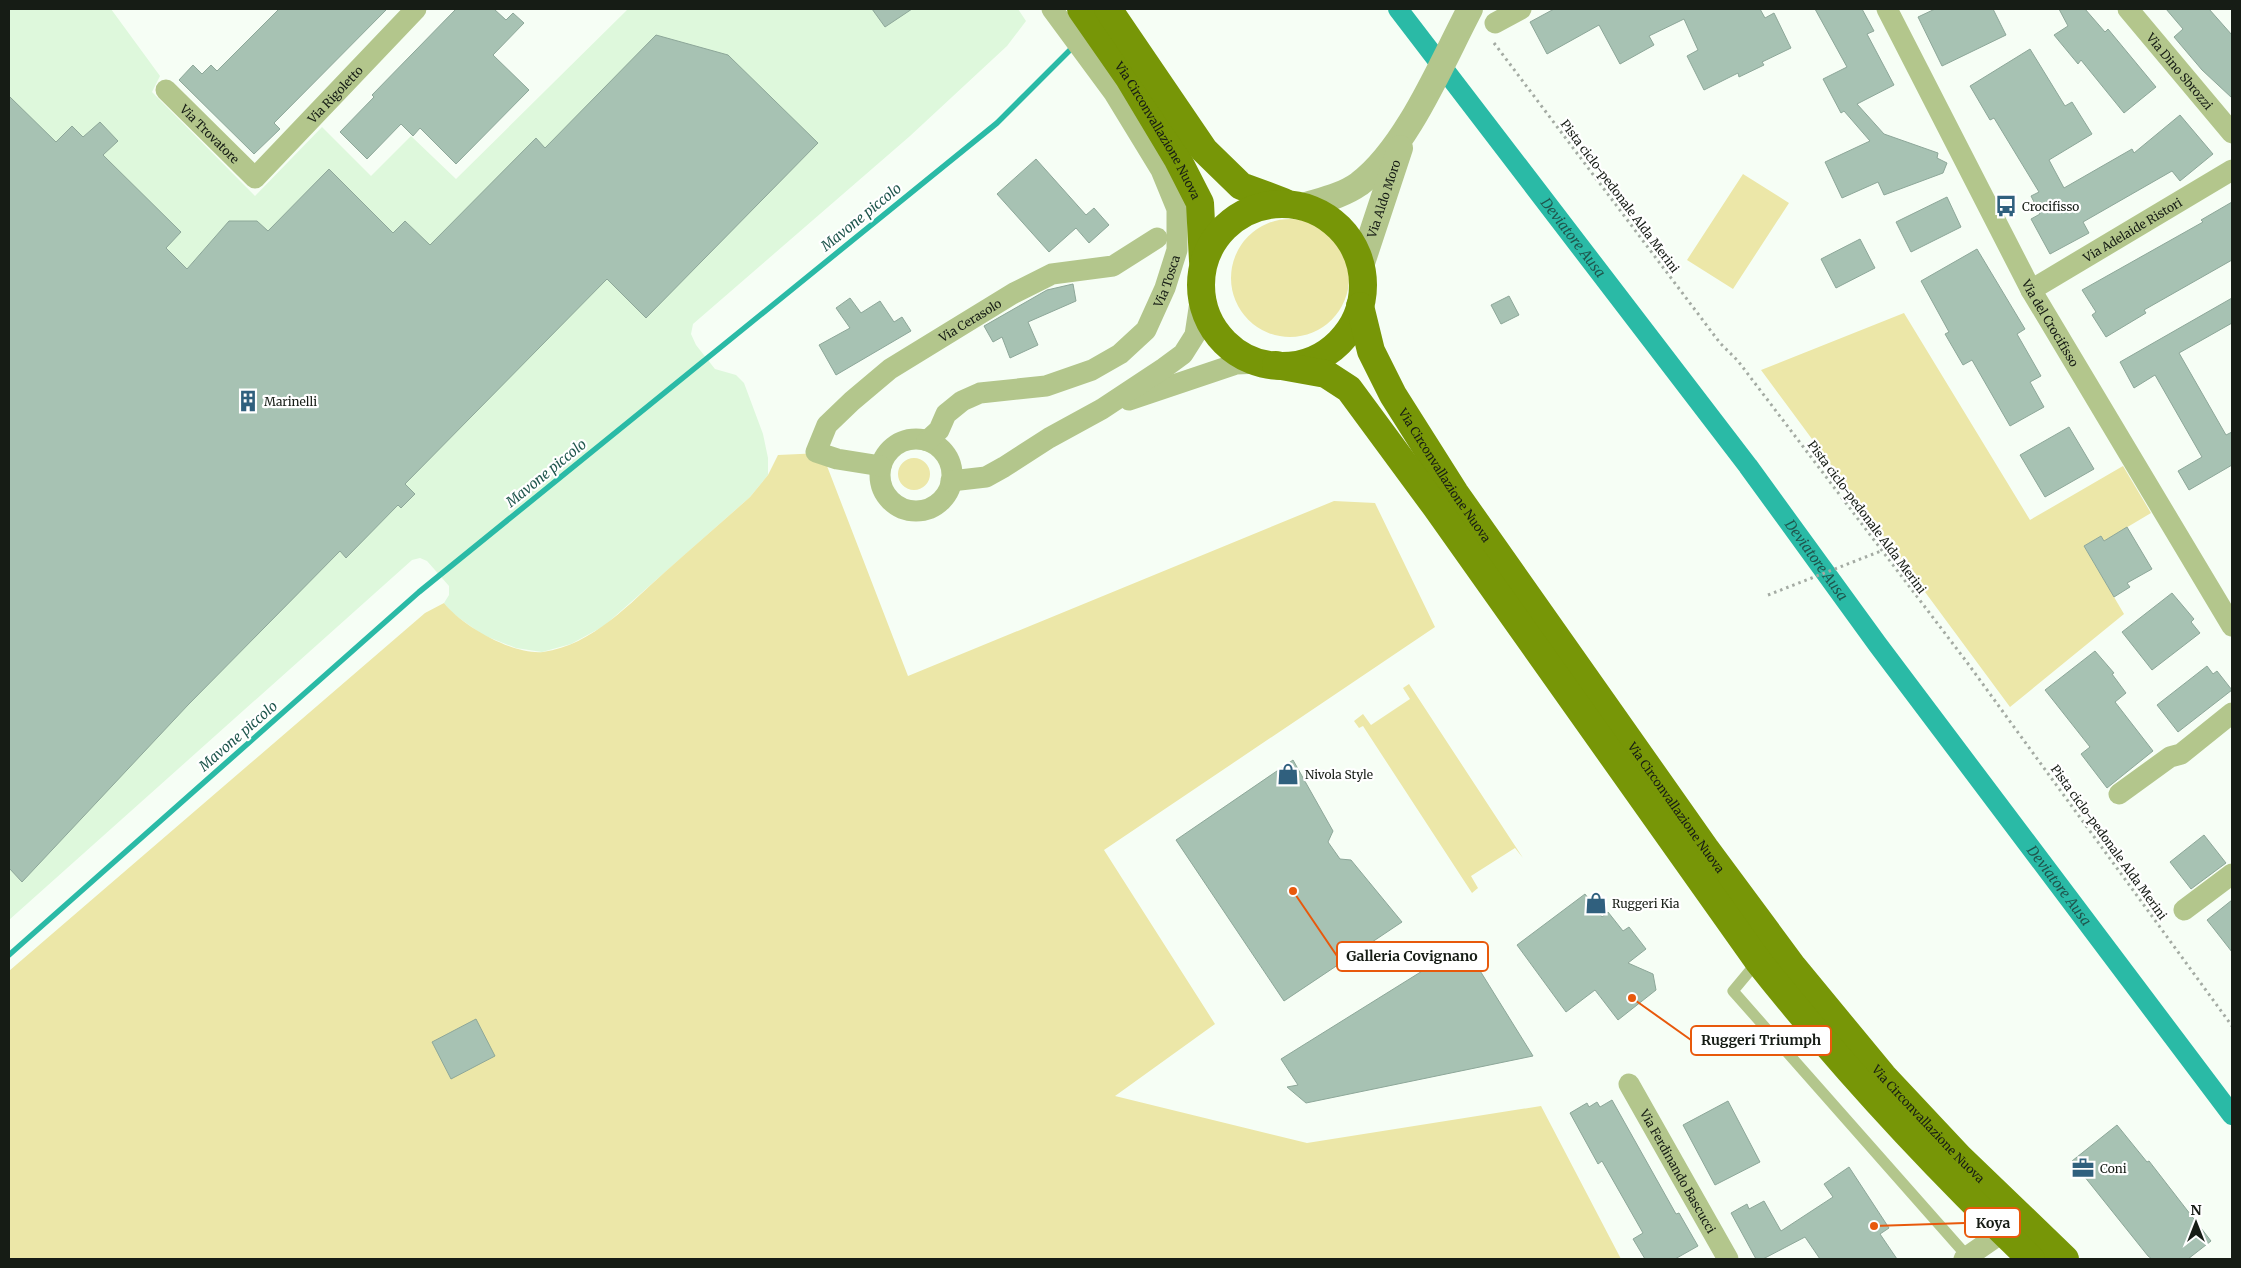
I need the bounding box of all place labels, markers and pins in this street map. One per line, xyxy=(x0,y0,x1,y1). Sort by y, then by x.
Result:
bus stop icon: Crocifisso xyxy=(1993,193,2019,219)
place label: Crocifisso xyxy=(2022,199,2079,214)
building icon: Marinelli xyxy=(235,388,261,414)
place label: Marinelli xyxy=(264,394,317,409)
shop icon: Nivola Style xyxy=(1275,761,1301,787)
place label: Nivola Style xyxy=(1305,767,1373,782)
shop icon: Ruggeri Kia xyxy=(1583,890,1609,916)
place label: Ruggeri Kia xyxy=(1612,896,1680,911)
callout: Galleria Covignano xyxy=(1337,942,1488,971)
callout: Ruggeri Triumph xyxy=(1691,1026,1831,1055)
office icon: Coni xyxy=(2070,1155,2096,1181)
place label: Coni xyxy=(2100,1161,2127,1176)
callout: Koya xyxy=(1965,1208,2020,1237)

